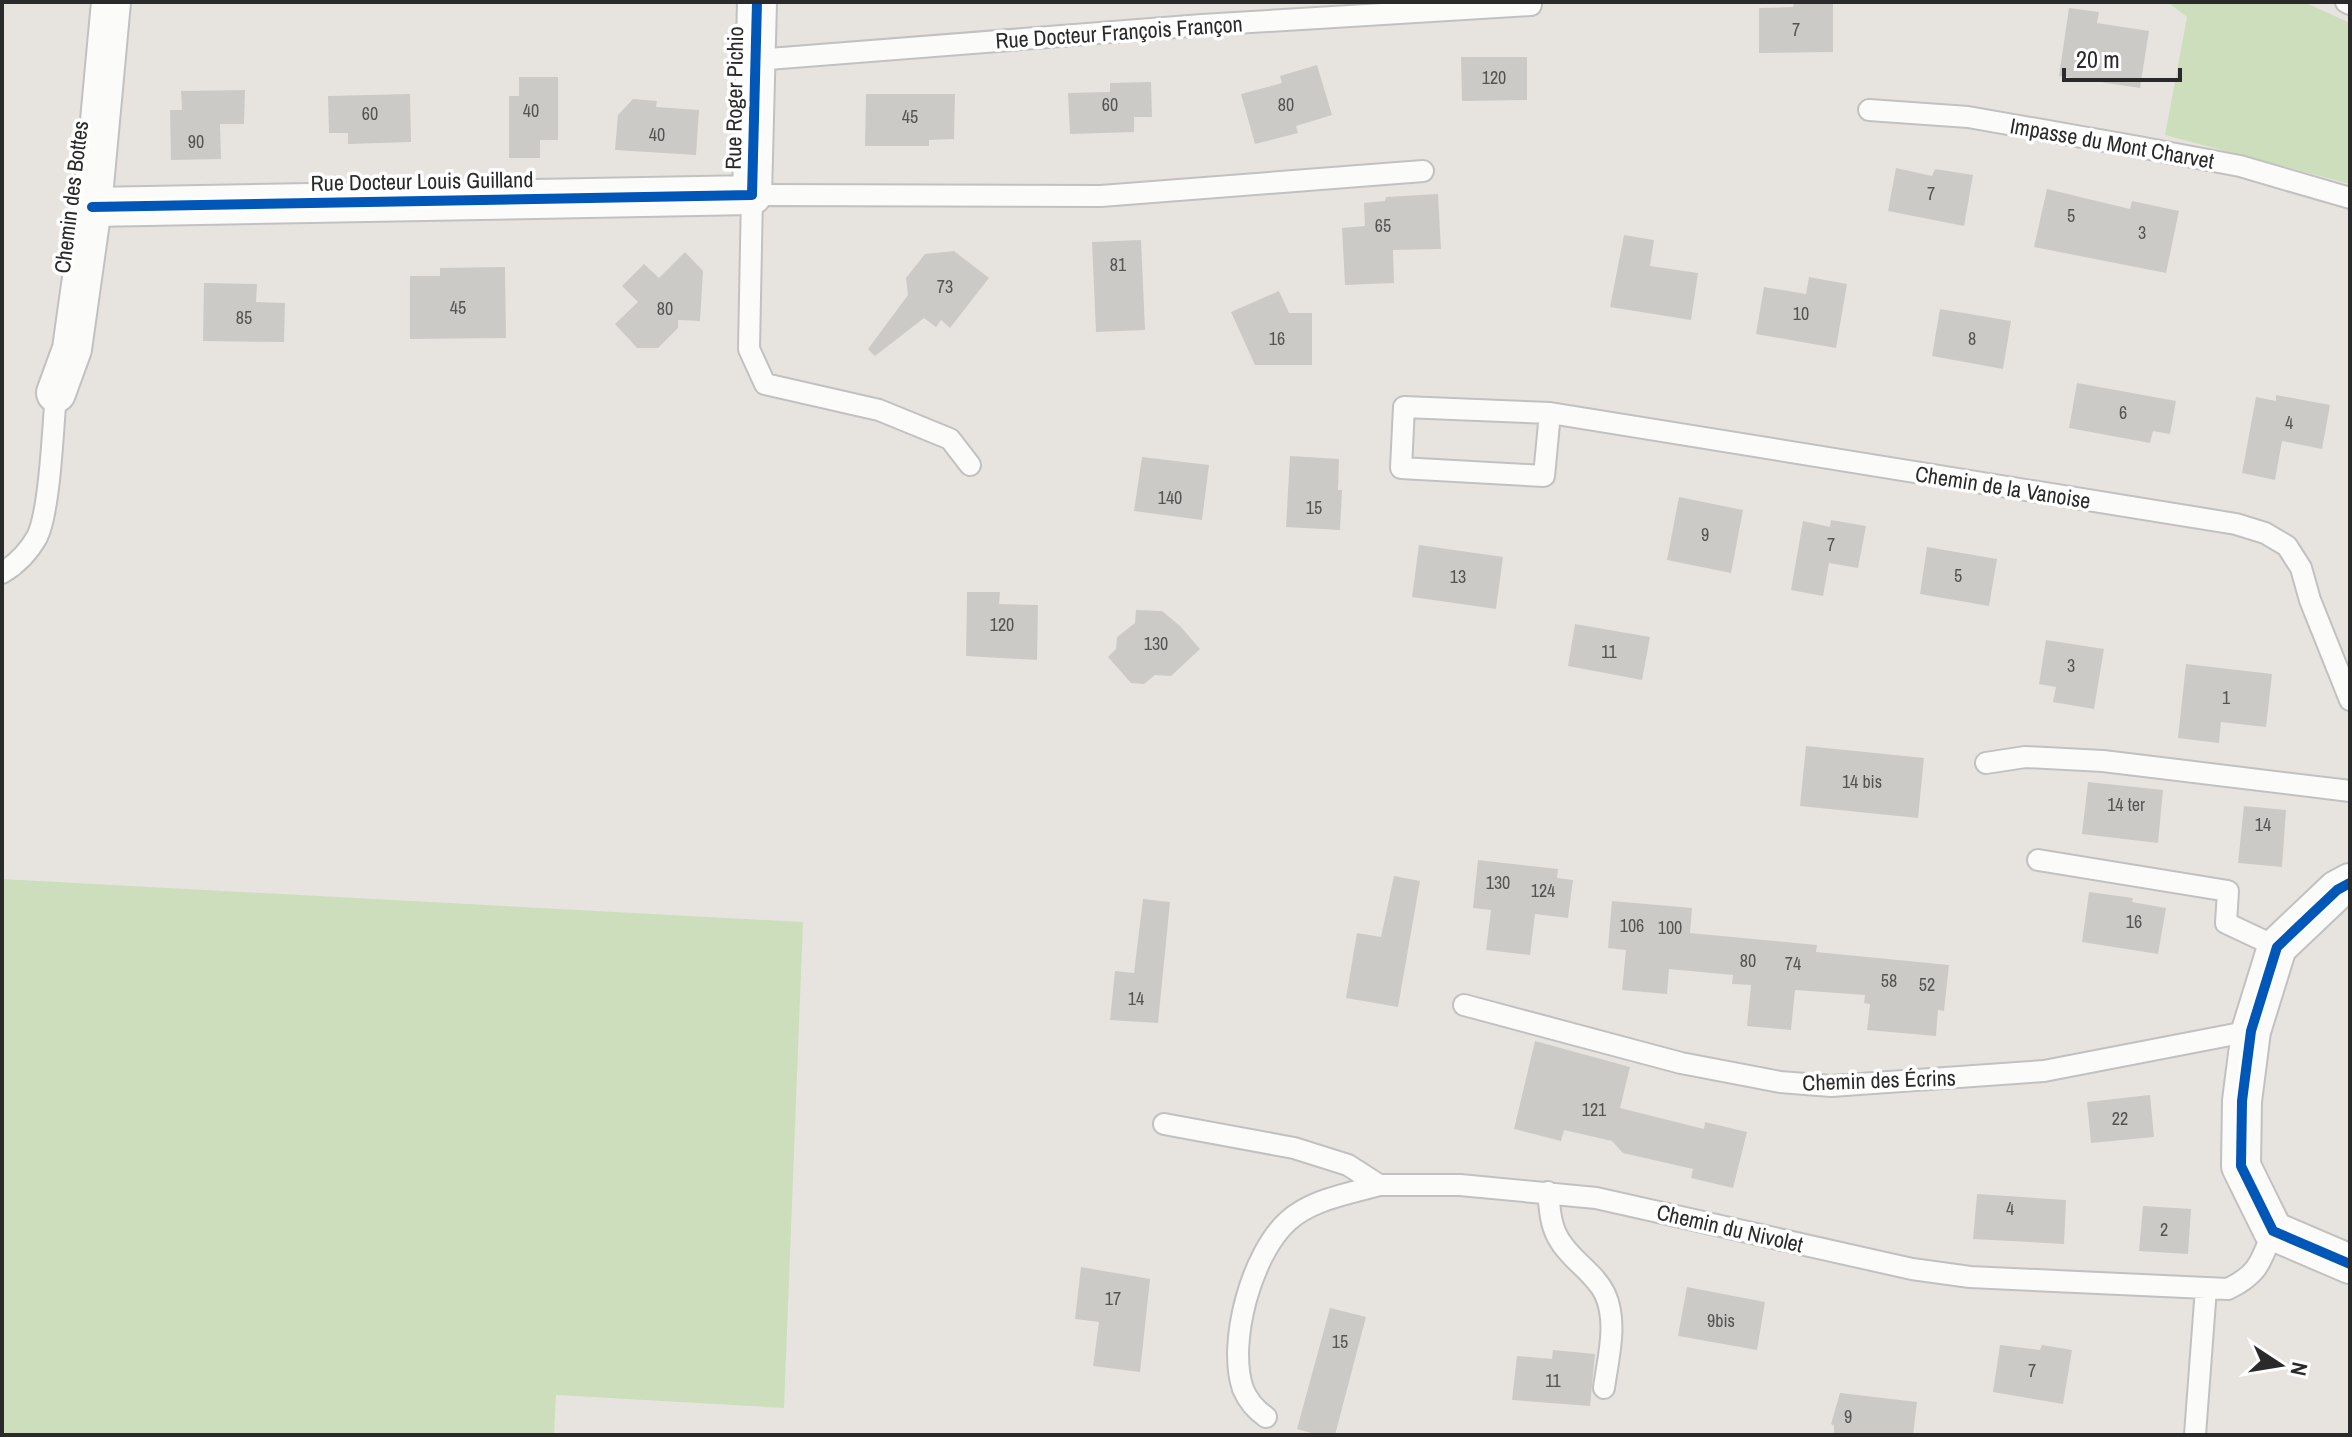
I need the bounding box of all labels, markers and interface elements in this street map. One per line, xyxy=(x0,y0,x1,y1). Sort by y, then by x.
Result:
street label: Rue Docteur François Françon xyxy=(994,8,1244,56)
house number: 7 xyxy=(1792,17,1800,42)
street label: Rue Roger Pichio xyxy=(718,26,750,170)
scale bar xyxy=(2064,32,2180,82)
text: 20 m xyxy=(2076,43,2120,75)
house number: 120 xyxy=(1482,65,1506,90)
house number: 60 xyxy=(1102,92,1118,117)
house number: 80 xyxy=(1278,92,1294,117)
house number: 40 xyxy=(523,98,539,123)
house number: 60 xyxy=(362,101,378,126)
house number: 45 xyxy=(902,104,918,129)
street label: Impasse du Mont Charvet xyxy=(2008,110,2216,176)
street label: Chemin des Bottes xyxy=(47,119,95,275)
house number: 40 xyxy=(649,122,665,147)
house number: 90 xyxy=(188,129,204,154)
street label: Rue Docteur Louis Guilland xyxy=(310,164,534,198)
house number: 7 xyxy=(1927,181,1935,206)
house number: 5 xyxy=(2067,203,2075,228)
house number: 65 xyxy=(1375,213,1391,238)
house number: 3 xyxy=(2138,220,2146,245)
house number: 81 xyxy=(1110,252,1127,277)
house number: 73 xyxy=(937,274,953,299)
house number: 45 xyxy=(450,295,466,320)
house number: 80 xyxy=(657,296,673,321)
house number: 10 xyxy=(1793,301,1809,326)
house number: 85 xyxy=(236,305,252,330)
house number: 16 xyxy=(1269,326,1285,351)
house number: 8 xyxy=(1968,326,1976,351)
house number: 6 xyxy=(2119,400,2127,425)
house number: 4 xyxy=(2285,410,2293,435)
street label: Chemin de la Vanoise xyxy=(1913,458,2093,516)
house number: 140 xyxy=(1158,485,1182,510)
house number: 15 xyxy=(1306,495,1322,520)
house number: 9 xyxy=(1701,522,1709,547)
house number: 7 xyxy=(1827,532,1835,557)
house number: 5 xyxy=(1954,563,1962,588)
house number: 13 xyxy=(1450,564,1466,589)
house number: 120 xyxy=(990,612,1014,637)
house number: 130 xyxy=(1144,631,1168,656)
house number: 11 xyxy=(1601,639,1617,664)
house number: 3 xyxy=(2067,653,2075,678)
house number: 1 xyxy=(2222,685,2231,710)
house number: 14 bis xyxy=(1842,769,1882,794)
house number: 14 ter xyxy=(2107,792,2145,817)
house number: 14 xyxy=(2255,812,2271,837)
house number: 130 xyxy=(1486,870,1510,895)
house number: 124 xyxy=(1531,878,1555,903)
house number: 16 xyxy=(2126,909,2142,934)
house number: 106 xyxy=(1620,913,1644,938)
house number: 100 xyxy=(1658,915,1682,940)
house number: 80 xyxy=(1740,948,1756,973)
house number: 74 xyxy=(1785,951,1801,976)
house number: 58 xyxy=(1881,968,1897,993)
house number: 52 xyxy=(1919,972,1935,997)
house number: 14 xyxy=(1128,986,1144,1011)
street label: Chemin des Écrins xyxy=(1802,1062,1956,1098)
house number: 121 xyxy=(1582,1097,1607,1122)
house number: 22 xyxy=(2112,1106,2128,1131)
house number: 4 xyxy=(2006,1196,2014,1221)
street label: Chemin du Nivolet xyxy=(1654,1197,1806,1259)
house number: 2 xyxy=(2160,1217,2168,1242)
house number: 17 xyxy=(1105,1286,1121,1311)
house number: 9bis xyxy=(1707,1308,1735,1333)
north arrow xyxy=(2240,1325,2320,1405)
house number: 15 xyxy=(1332,1329,1348,1354)
house number: 7 xyxy=(2028,1358,2036,1383)
text: N xyxy=(2284,1360,2316,1379)
house number: 11 xyxy=(1545,1368,1561,1393)
house number: 9 xyxy=(1844,1404,1852,1429)

